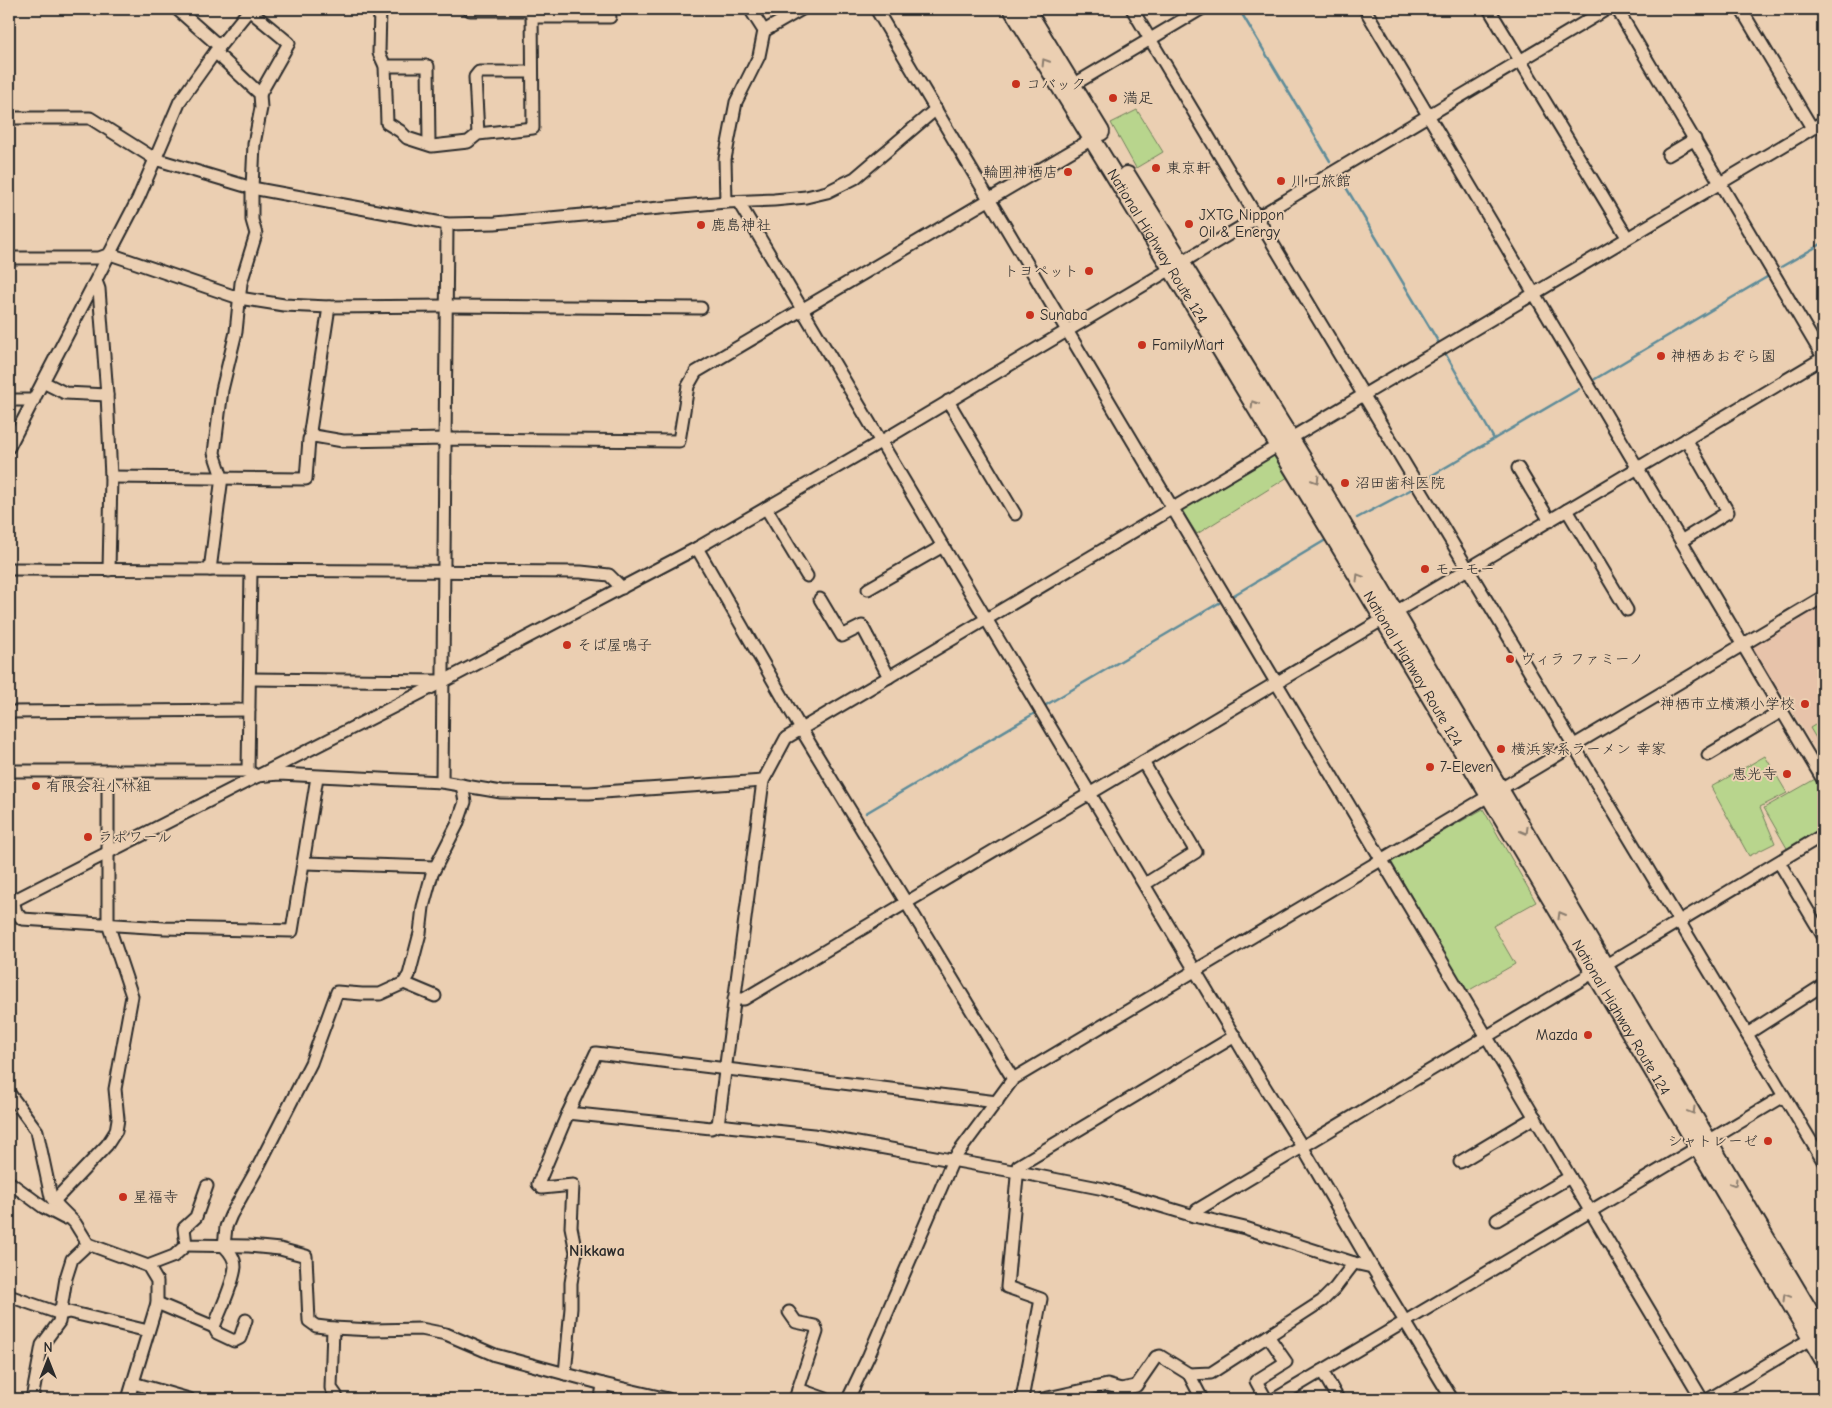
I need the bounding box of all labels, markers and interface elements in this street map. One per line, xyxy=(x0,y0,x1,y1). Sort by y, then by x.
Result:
one-way arrow xyxy=(1042,59,1051,68)
place label: コバック xyxy=(1026,75,1086,93)
marker: コバック xyxy=(1010,78,1022,90)
place label: 満足 xyxy=(1123,89,1153,107)
marker: 満足 xyxy=(1107,92,1119,104)
place label: 東京軒 xyxy=(1166,159,1211,177)
marker: 東京軒 xyxy=(1150,162,1162,174)
place label: 輪囲神栖店 xyxy=(983,163,1058,181)
street label: National Highway Route 124 xyxy=(1103,165,1211,327)
marker: 輪囲神栖店 xyxy=(1062,166,1074,178)
place label: 川口旅館 xyxy=(1291,172,1351,190)
marker: 川口旅館 xyxy=(1275,175,1287,187)
place label: JXTG Nippon Oil & Energy xyxy=(1199,206,1284,241)
place label: 鹿島神社 xyxy=(711,216,771,234)
marker: JXTG Nippon Oil & Energy xyxy=(1183,218,1195,230)
marker: 鹿島神社 xyxy=(695,219,707,231)
place label: トヨペット xyxy=(1004,262,1079,280)
marker: トヨペット xyxy=(1083,265,1095,277)
place label: Sunaba xyxy=(1040,306,1088,324)
marker: Sunaba xyxy=(1024,309,1036,321)
place label: FamilyMart xyxy=(1152,336,1225,354)
marker: FamilyMart xyxy=(1136,339,1148,351)
place label: 神栖あおぞら園 xyxy=(1671,347,1776,365)
marker: 神栖あおぞら園 xyxy=(1655,350,1667,362)
one-way arrow xyxy=(1251,401,1260,410)
place label: 沼田歯科医院 xyxy=(1355,474,1445,492)
one-way arrow xyxy=(1310,475,1320,484)
marker: 沼田歯科医院 xyxy=(1339,477,1351,489)
place label: モーモー xyxy=(1435,560,1495,578)
marker: モーモー xyxy=(1419,563,1431,575)
one-way arrow xyxy=(1355,574,1365,583)
street label: National Highway Route 124 xyxy=(1360,588,1467,750)
place label: そば屋鳴子 xyxy=(577,636,652,654)
marker: そば屋鳴子 xyxy=(561,639,573,651)
place label: ヴィラ ファミーノ xyxy=(1520,650,1644,668)
marker: ヴィラ ファミーノ xyxy=(1504,653,1516,665)
place label: 神栖市立横瀬小学校 xyxy=(1660,695,1795,713)
marker: 神栖市立横瀬小学校 xyxy=(1799,698,1811,710)
place label: 横浜家系ラーメン 幸家 xyxy=(1511,740,1666,758)
marker: 横浜家系ラーメン 幸家 xyxy=(1495,743,1507,755)
place label: 7-Eleven xyxy=(1440,758,1494,776)
marker: 7-Eleven xyxy=(1424,761,1436,773)
place label: 恵光寺 xyxy=(1732,765,1777,783)
marker: 恵光寺 xyxy=(1781,768,1793,780)
place label: 有限会社小林組 xyxy=(46,777,151,795)
marker: 有限会社小林組 xyxy=(30,780,42,792)
one-way arrow xyxy=(1519,825,1529,834)
place label: ラポワール xyxy=(98,828,172,846)
marker: ラポワール xyxy=(82,831,94,843)
one-way arrow xyxy=(1557,912,1567,921)
street label: National Highway Route 124 xyxy=(1568,936,1674,1098)
place label: Mazda xyxy=(1536,1026,1578,1044)
marker: Mazda xyxy=(1582,1029,1594,1041)
one-way arrow xyxy=(1685,1106,1695,1115)
place label: シャトレーゼ xyxy=(1667,1132,1758,1150)
marker: シャトレーゼ xyxy=(1762,1135,1774,1147)
one-way arrow xyxy=(1728,1178,1738,1187)
place label: 星福寺 xyxy=(133,1188,178,1206)
marker: 星福寺 xyxy=(117,1191,129,1203)
district label: Nikkawa xyxy=(569,1242,625,1260)
one-way arrow xyxy=(1783,1293,1793,1302)
north arrow xyxy=(22,1336,72,1386)
text: N xyxy=(43,1339,53,1356)

